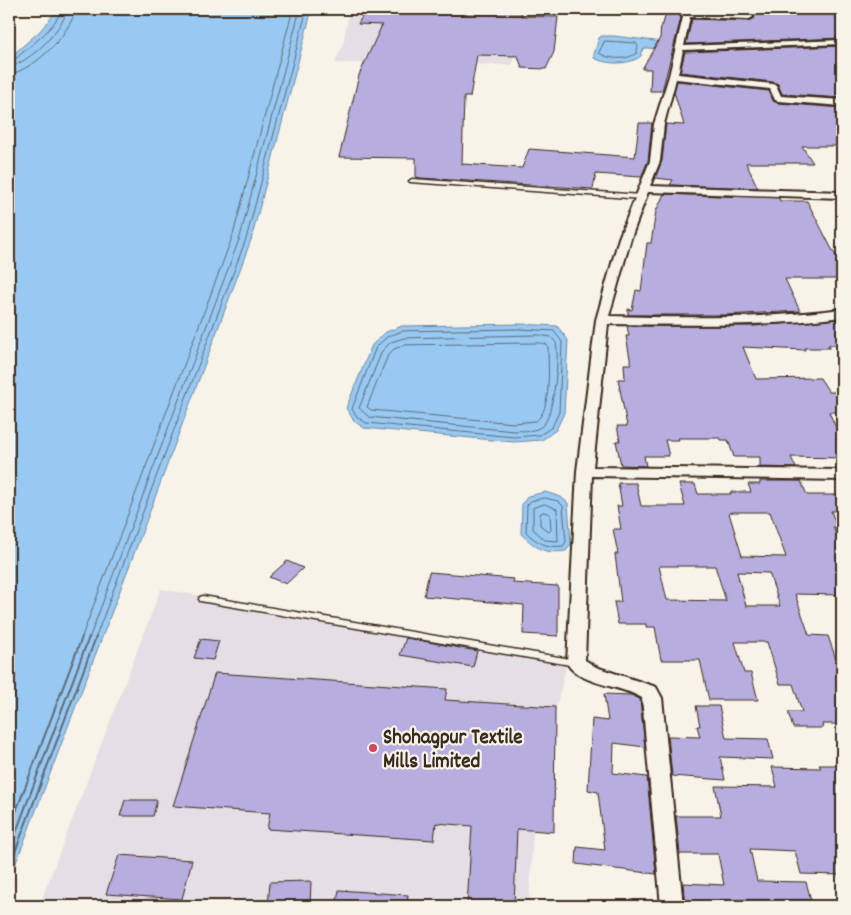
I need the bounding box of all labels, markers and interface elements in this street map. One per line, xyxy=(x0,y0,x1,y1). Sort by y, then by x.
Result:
place label: Shohagpur Textile Mills Limited xyxy=(383,724,522,778)
marker: Shohagpur Textile Mills Limited xyxy=(367,742,379,754)

